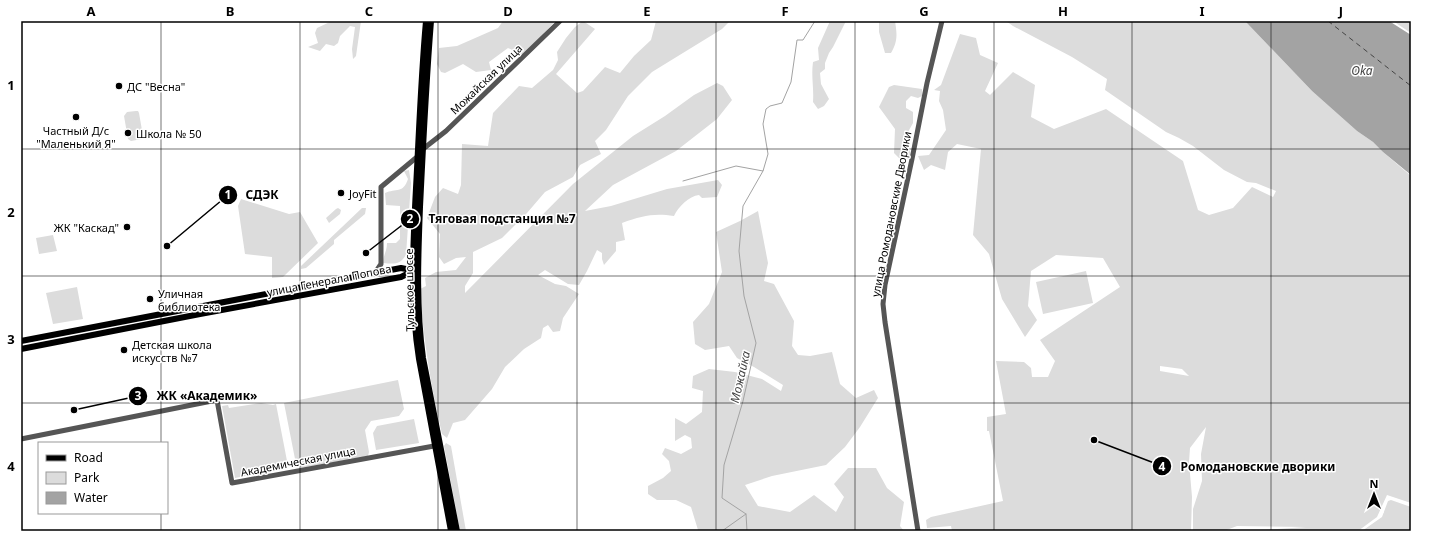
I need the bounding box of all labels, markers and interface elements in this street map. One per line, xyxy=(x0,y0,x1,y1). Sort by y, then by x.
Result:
text: A xyxy=(87,2,96,20)
text: B xyxy=(226,2,234,20)
text: C xyxy=(365,2,373,20)
text: D xyxy=(503,2,513,20)
text: E xyxy=(643,2,651,20)
text: F xyxy=(781,2,789,20)
text: G xyxy=(919,2,929,20)
text: H xyxy=(1058,2,1068,20)
text: I xyxy=(1199,2,1205,20)
text: J xyxy=(1338,2,1343,20)
street label: Можайская улица xyxy=(447,41,525,117)
water label: Oka xyxy=(1351,62,1373,79)
text: 1 xyxy=(7,76,15,94)
place label: ДС "Весна" xyxy=(127,79,185,94)
marker: ДС "Весна" xyxy=(114,81,124,91)
marker: Частный Д/с "Маленький Я" xyxy=(71,112,81,122)
place label: Частный Д/с "Маленький Я" xyxy=(36,123,116,151)
place label: Школа № 50 xyxy=(136,126,202,141)
marker: Школа № 50 xyxy=(123,128,133,138)
street label: улица Ромодановские Дворики xyxy=(868,130,914,298)
callout: СДЭК xyxy=(218,183,287,207)
text: 1 xyxy=(225,186,231,203)
text: СДЭК xyxy=(245,186,279,203)
place label: JoyFit xyxy=(348,186,377,201)
marker: JoyFit xyxy=(336,188,346,198)
text: 2 xyxy=(7,203,15,221)
callout: Тяговая подстанция №7 xyxy=(400,207,583,231)
text: 2 xyxy=(407,210,414,227)
text: Тяговая подстанция №7 xyxy=(428,210,576,227)
place label: ЖК "Каскад" xyxy=(54,220,119,235)
marker: ЖК "Каскад" xyxy=(122,222,132,232)
street label: Тульское шоссе xyxy=(401,248,417,332)
street label: улица Генерала Попова xyxy=(266,261,392,299)
place label: Уличная библиотека xyxy=(158,286,220,314)
marker: Уличная библиотека xyxy=(145,294,155,304)
text: 3 xyxy=(7,330,15,348)
place label: Детская школа искусств №7 xyxy=(132,337,212,365)
marker: Детская школа искусств №7 xyxy=(119,345,129,355)
water label: Можайка xyxy=(726,349,754,405)
callout: ЖК «Академик» xyxy=(128,384,265,408)
text: 3 xyxy=(135,387,142,404)
text: ЖК «Академик» xyxy=(157,387,257,404)
legend xyxy=(38,442,168,514)
street label: Академическая улица xyxy=(239,442,357,480)
text: Road xyxy=(74,449,103,466)
callout: Ромодановские дворики xyxy=(1152,454,1343,478)
text: 4 xyxy=(7,457,15,475)
text: 4 xyxy=(1159,458,1166,475)
text: Ромодановские дворики xyxy=(1181,458,1335,475)
text: Park xyxy=(74,469,100,486)
north arrow xyxy=(1354,474,1394,514)
text: N xyxy=(1370,476,1378,491)
text: Water xyxy=(74,489,108,506)

